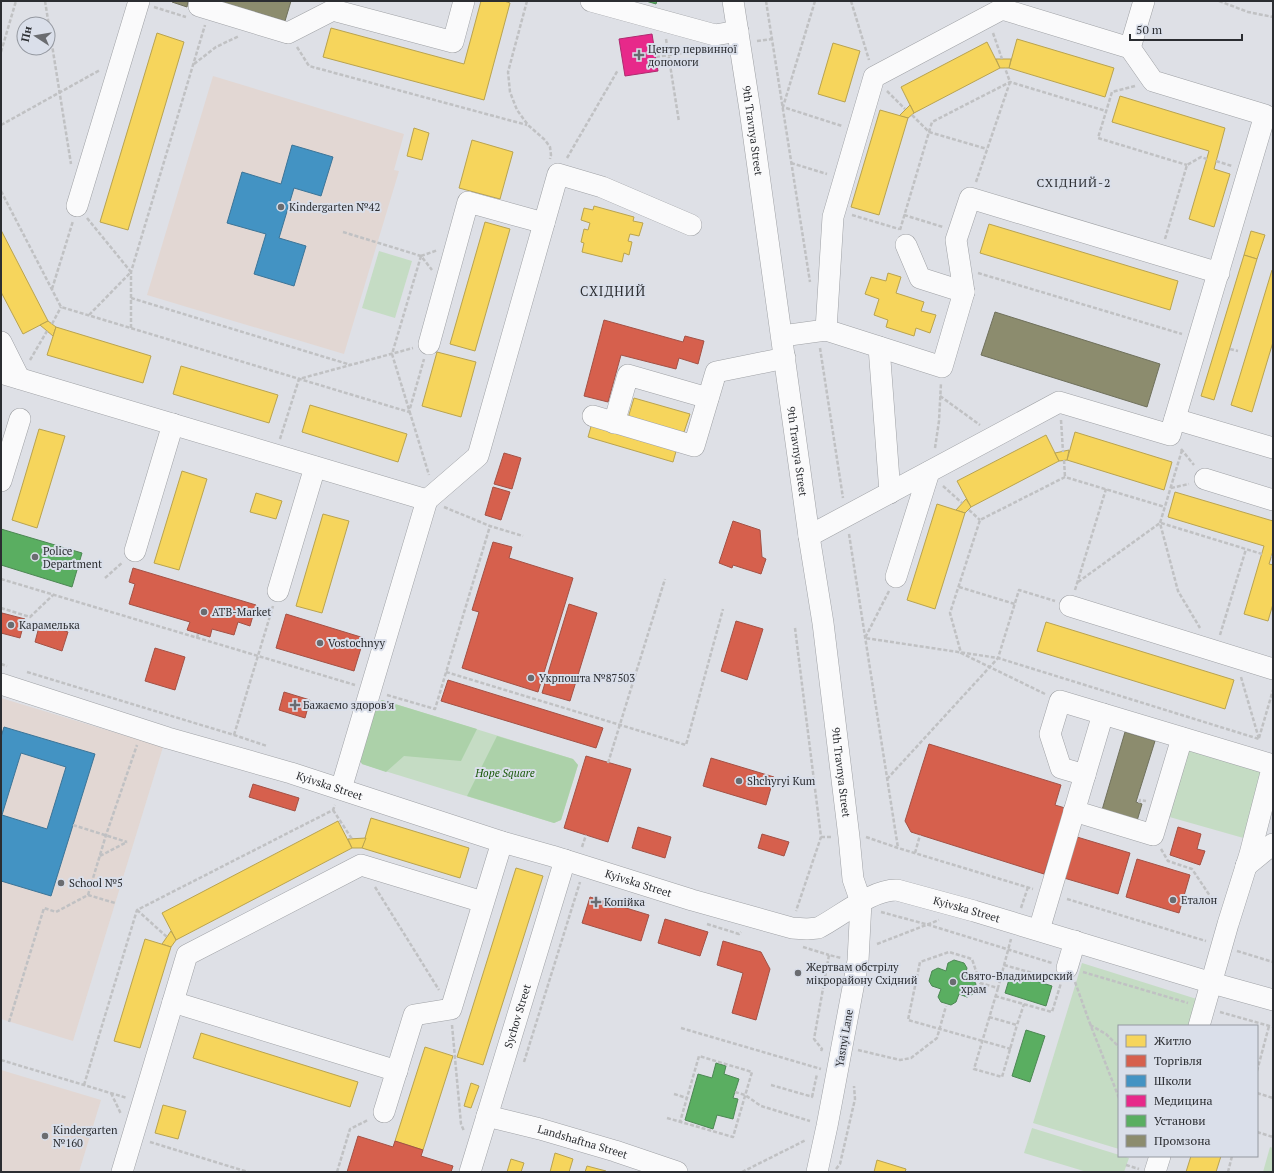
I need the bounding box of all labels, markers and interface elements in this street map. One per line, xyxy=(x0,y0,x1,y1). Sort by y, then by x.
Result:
north arrow xyxy=(16,16,56,56)
scale bar xyxy=(1130,16,1242,42)
text: 50 m xyxy=(1136,22,1163,37)
text: Пн xyxy=(18,25,35,43)
place label: Центр первинної допомоги xyxy=(648,42,737,69)
marker: Центр первинної допомоги xyxy=(633,49,645,61)
street label: 9th Travnya Street xyxy=(739,85,766,176)
district label: СХІДНИЙ-2 xyxy=(1037,175,1112,190)
place label: Kindergarten №42 xyxy=(289,200,380,214)
marker: Kindergarten №42 xyxy=(276,202,286,212)
district label: СХІДНИЙ xyxy=(580,282,646,300)
street label: 9th Travnya Street xyxy=(784,406,810,497)
place label: Police Department xyxy=(43,544,102,571)
marker: Police Department xyxy=(30,552,40,562)
place label: ATB-Market xyxy=(212,605,271,619)
marker: ATB-Market xyxy=(199,607,209,617)
place label: Карамелька xyxy=(19,618,80,632)
marker: Карамелька xyxy=(6,620,16,630)
place label: Vostochnyy xyxy=(328,636,386,650)
marker: Vostochnyy xyxy=(315,638,325,648)
place label: Укрпошта №87503 xyxy=(539,671,635,685)
marker: Укрпошта №87503 xyxy=(526,673,536,683)
place label: Бажаємо здоров'я xyxy=(303,698,395,712)
marker: Бажаємо здоров'я xyxy=(290,700,300,710)
street label: 9th Travnya Street xyxy=(829,727,854,818)
park label: Hope Square xyxy=(474,766,535,780)
street label: Kyivska Street xyxy=(295,768,365,803)
place label: Shchyryi Kum xyxy=(747,774,816,788)
marker: Shchyryi Kum xyxy=(734,776,744,786)
street label: Kyivska Street xyxy=(603,866,674,900)
place label: School №5 xyxy=(69,876,123,890)
marker: School №5 xyxy=(56,878,66,888)
street label: Kyivska Street xyxy=(932,893,1002,926)
place label: Еталон xyxy=(1181,893,1217,907)
place label: Копійка xyxy=(604,895,646,909)
marker: Еталон xyxy=(1168,895,1178,905)
marker: Копійка xyxy=(591,897,601,907)
place label: Жертвам обстрілу мікрорайону Східний xyxy=(806,960,918,987)
marker: Жертвам обстрілу мікрорайону Східний xyxy=(793,968,803,978)
place label: Свято-Владимирский храм xyxy=(961,969,1073,996)
marker: Свято-Владимирский храм xyxy=(948,977,958,987)
street label: Sychov Street xyxy=(501,982,534,1050)
street label: Yasnyi Lane xyxy=(832,1008,856,1068)
legend xyxy=(1118,1025,1258,1157)
text: Житло xyxy=(1154,1033,1192,1048)
text: Торгівля xyxy=(1154,1053,1202,1068)
text: Школи xyxy=(1154,1073,1192,1088)
text: Медицина xyxy=(1154,1093,1213,1108)
text: Установи xyxy=(1154,1113,1206,1128)
street label: Landshaftna Street xyxy=(536,1122,629,1162)
place label: Kindergarten №160 xyxy=(53,1123,118,1150)
marker: Kindergarten №160 xyxy=(40,1131,50,1141)
text: Промзона xyxy=(1154,1133,1211,1148)

